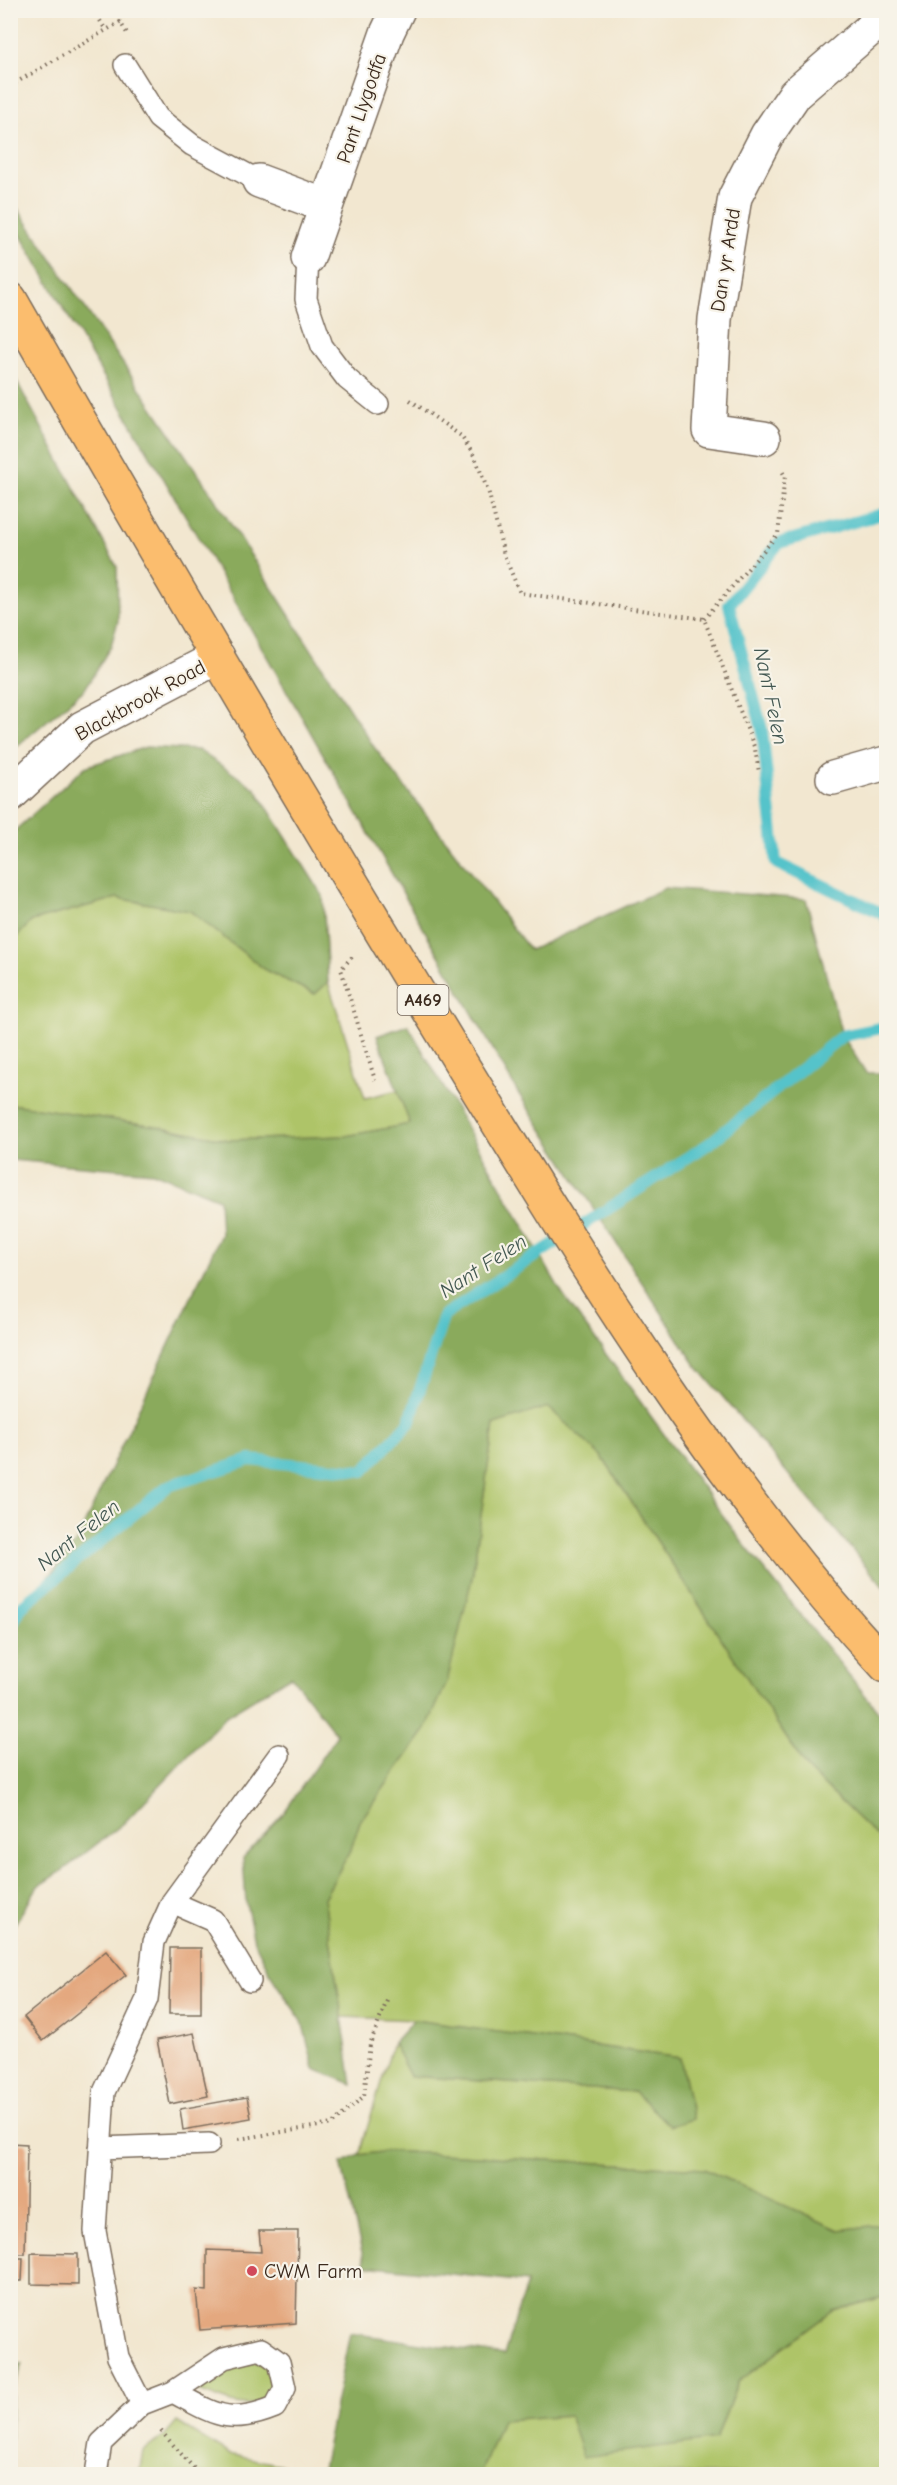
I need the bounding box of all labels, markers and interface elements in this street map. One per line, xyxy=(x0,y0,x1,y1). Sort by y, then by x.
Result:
street label: Pant Llygodfa xyxy=(332,50,391,166)
street label: Dan yr Ardd xyxy=(706,207,745,313)
water label: Nant Felen xyxy=(749,645,793,747)
street label: Blackbrook Road xyxy=(71,655,209,746)
road number: A469 xyxy=(398,985,448,1015)
water label: Nant Felen xyxy=(435,1229,531,1303)
water label: Nant Felen xyxy=(32,1494,124,1576)
place label: CWM Farm xyxy=(264,2260,362,2283)
marker: CWM Farm xyxy=(245,2264,259,2278)

